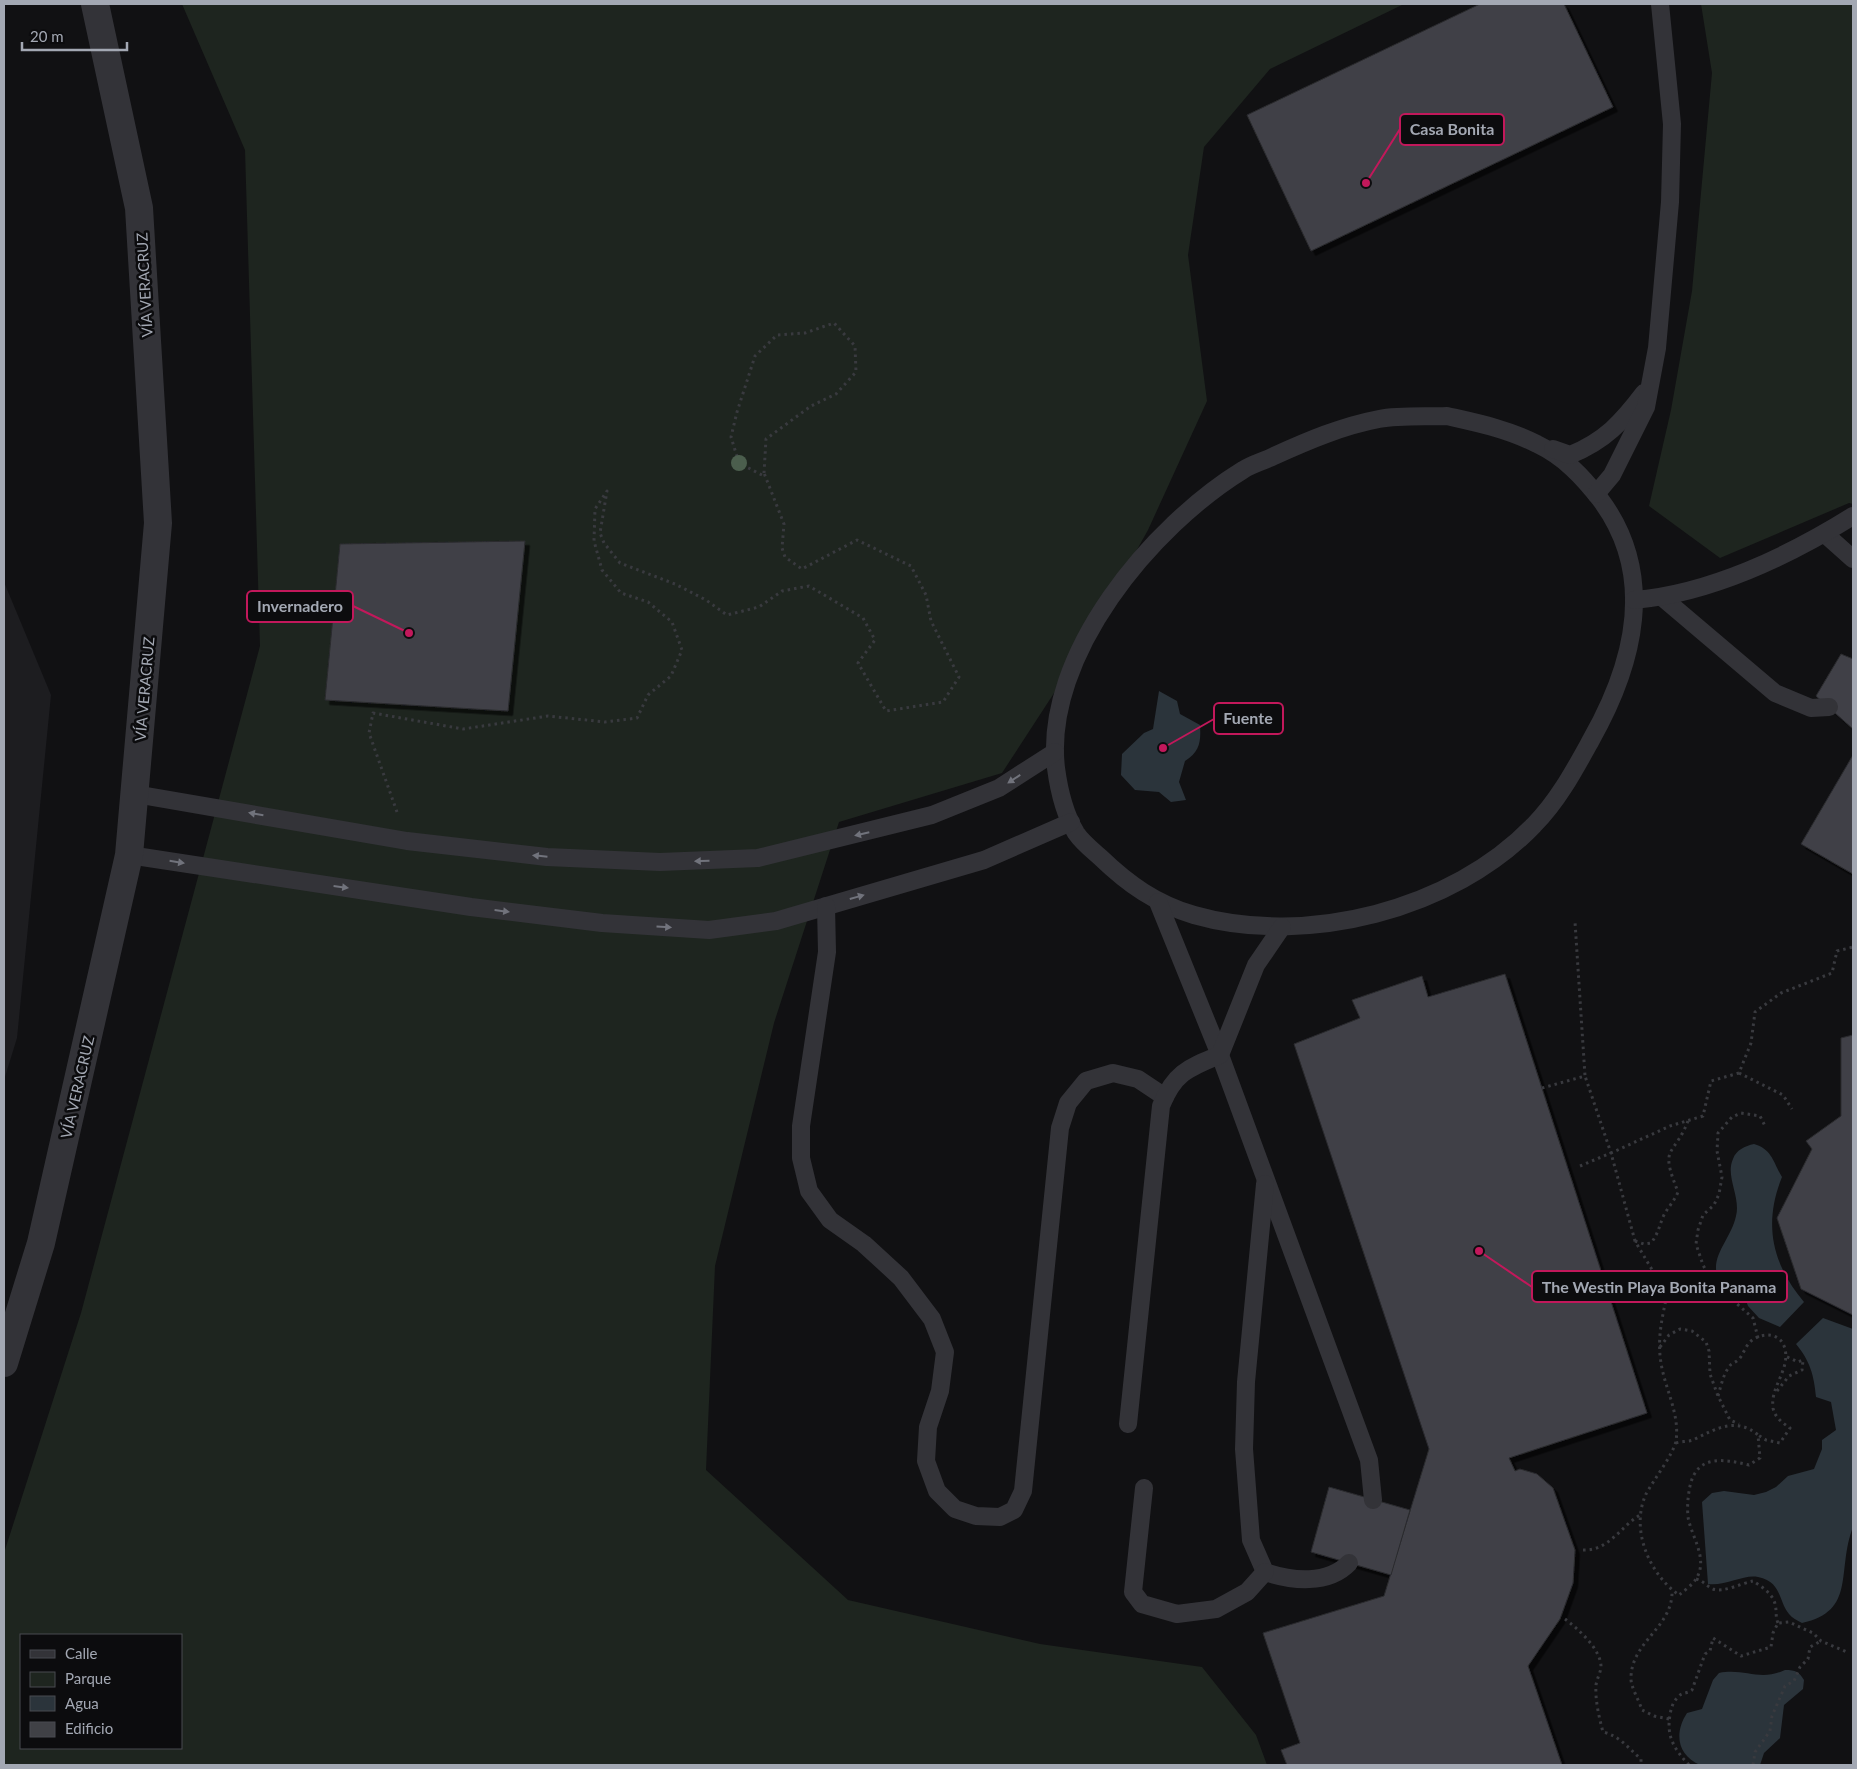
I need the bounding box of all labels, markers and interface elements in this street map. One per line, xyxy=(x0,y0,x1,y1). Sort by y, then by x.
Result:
scale bar xyxy=(22,20,128,52)
text: 20 m xyxy=(30,27,64,45)
callout: Casa Bonita xyxy=(1400,114,1504,145)
text: Casa Bonita xyxy=(1410,119,1494,138)
street label: VÍA VERACRUZ xyxy=(132,232,156,338)
callout: Invernadero xyxy=(247,591,353,622)
text: Invernadero xyxy=(257,596,343,615)
street label: VÍA VERACRUZ xyxy=(130,636,158,742)
callout: Fuente xyxy=(1214,703,1283,734)
text: Fuente xyxy=(1223,708,1273,727)
one-way arrow xyxy=(1007,774,1021,783)
one-way arrow xyxy=(247,810,263,818)
one-way arrow xyxy=(854,830,869,838)
one-way arrow xyxy=(532,852,548,860)
one-way arrow xyxy=(694,857,710,865)
one-way arrow xyxy=(169,859,185,867)
one-way arrow xyxy=(334,883,350,891)
one-way arrow xyxy=(849,893,865,901)
one-way arrow xyxy=(494,907,510,915)
one-way arrow xyxy=(656,923,672,931)
street label: VÍA VERACRUZ xyxy=(56,1034,98,1140)
callout: The Westin Playa Bonita Panama xyxy=(1532,1271,1787,1302)
text: The Westin Playa Bonita Panama xyxy=(1542,1277,1776,1296)
legend xyxy=(20,1634,182,1749)
text: Calle xyxy=(65,1644,98,1662)
text: Parque xyxy=(65,1669,111,1687)
text: Agua xyxy=(65,1694,99,1712)
text: Edificio xyxy=(65,1719,113,1737)

